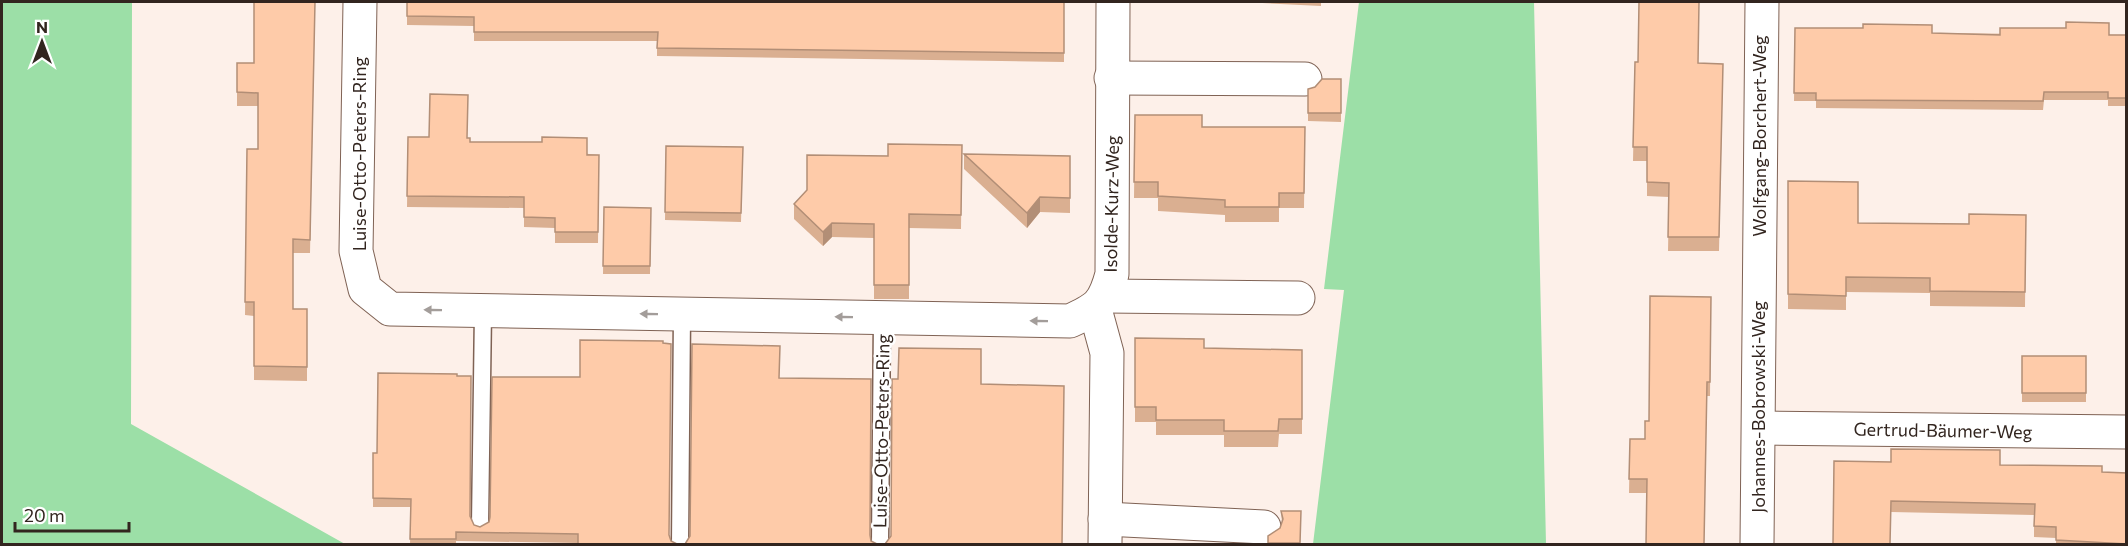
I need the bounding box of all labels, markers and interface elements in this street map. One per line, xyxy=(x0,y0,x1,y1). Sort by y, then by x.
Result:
north arrow xyxy=(12,12,72,72)
text: N xyxy=(36,17,48,36)
street label: Wolfgang-Borchert-Weg xyxy=(1748,35,1770,237)
street label: Luise-Otto-Peters-Ring xyxy=(348,57,370,251)
street label: Isolde-Kurz-Weg xyxy=(1099,135,1123,273)
street label: Johannes-Bobrowski-Weg xyxy=(1747,301,1769,513)
one-way arrow xyxy=(424,305,443,315)
one-way arrow xyxy=(640,309,659,318)
one-way arrow xyxy=(835,312,854,322)
one-way arrow xyxy=(1030,316,1049,325)
street label: Luise-Otto-Peters-Ring xyxy=(868,333,894,528)
street label: Gertrud-Bäumer-Weg xyxy=(1853,417,2033,443)
scale bar xyxy=(15,495,129,533)
text: 20 m xyxy=(24,504,65,526)

